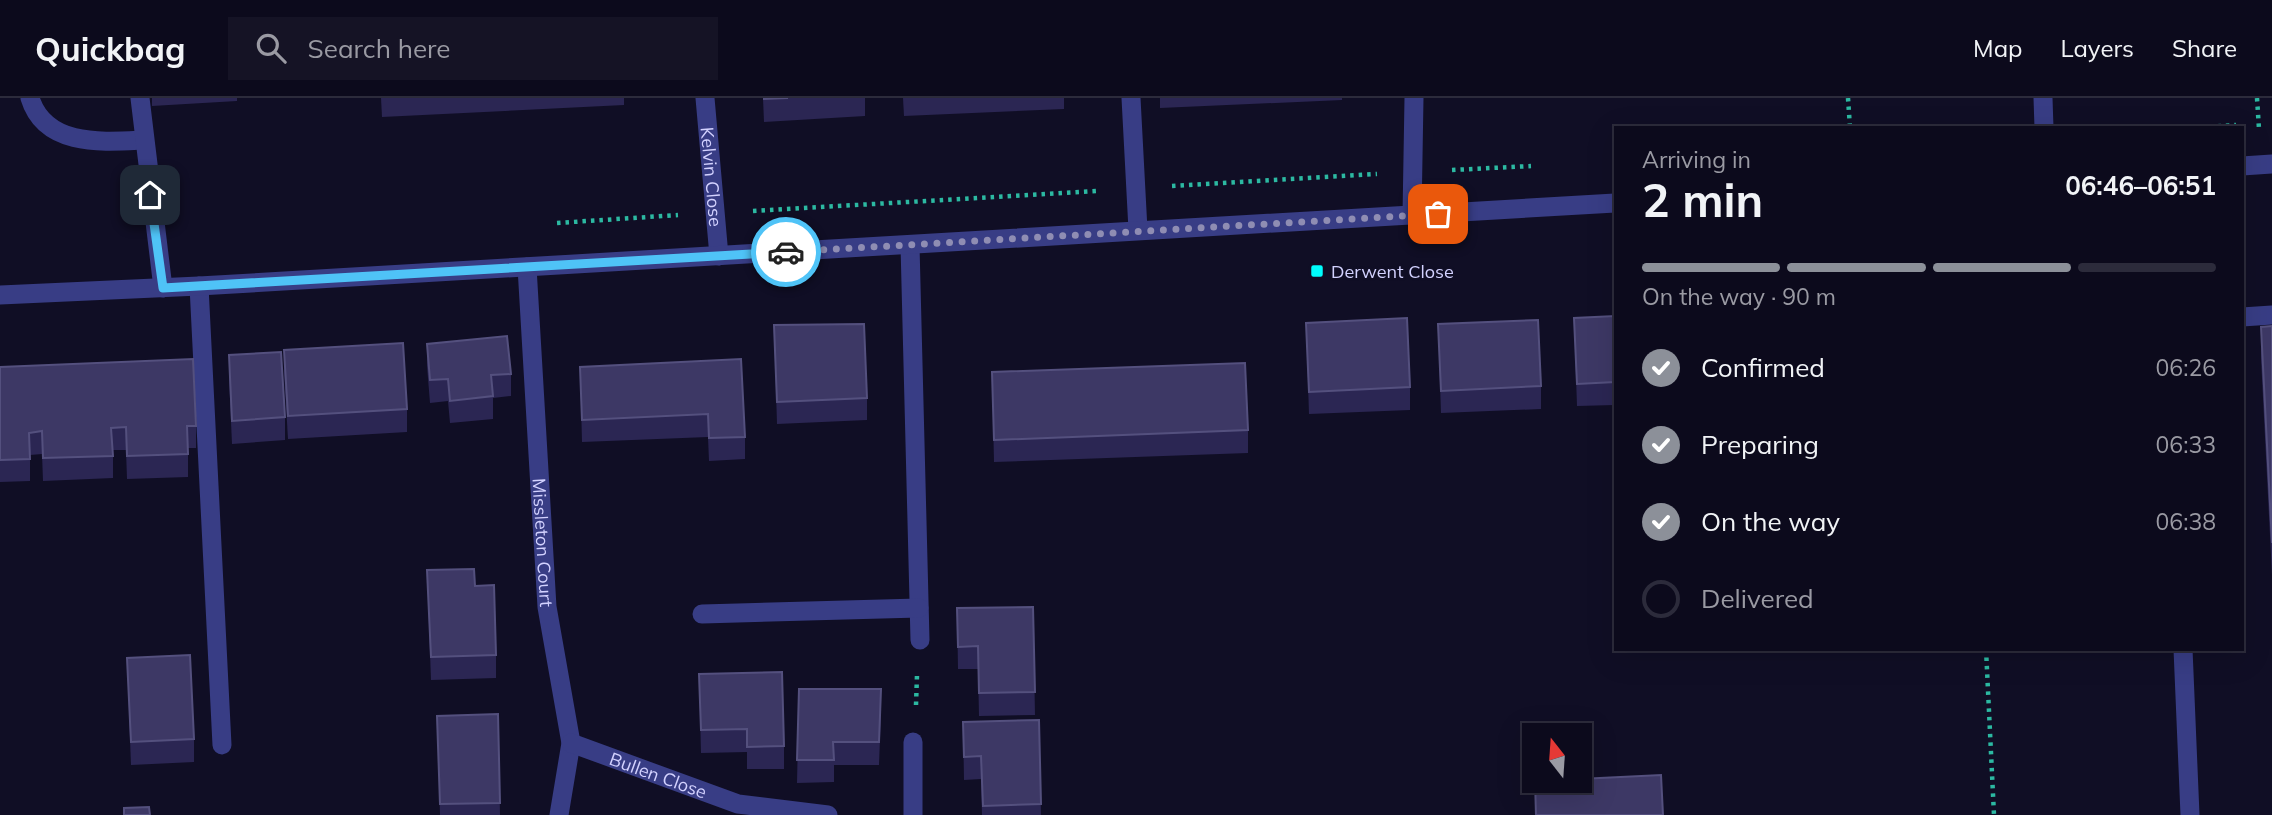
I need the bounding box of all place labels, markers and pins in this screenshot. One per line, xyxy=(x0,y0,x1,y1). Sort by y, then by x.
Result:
pin xyxy=(120,165,180,225)
pin xyxy=(1408,184,1468,244)
place label: Derwent Close xyxy=(1331,260,1454,283)
marker: Derwent Close xyxy=(1309,263,1325,279)

